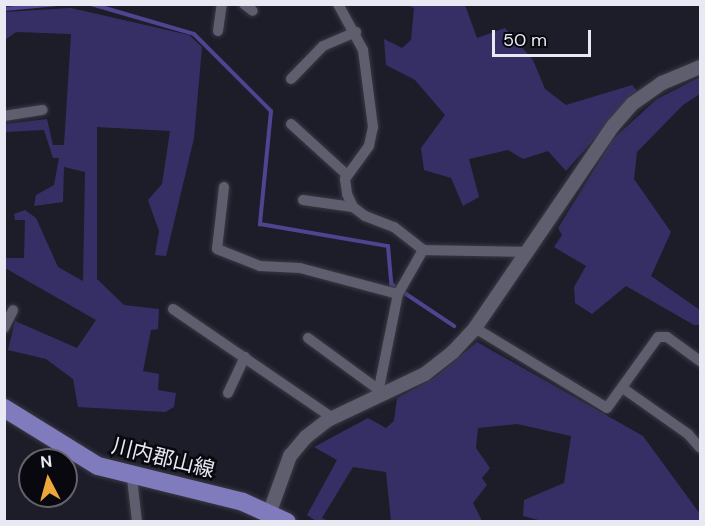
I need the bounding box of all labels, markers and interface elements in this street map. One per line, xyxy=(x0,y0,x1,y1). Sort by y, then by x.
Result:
scale bar xyxy=(495,18,594,56)
text: 50 m xyxy=(503,28,547,52)
street label: 川内郡山線 xyxy=(109,433,217,483)
north arrow xyxy=(18,448,78,508)
text: N xyxy=(39,451,53,473)

